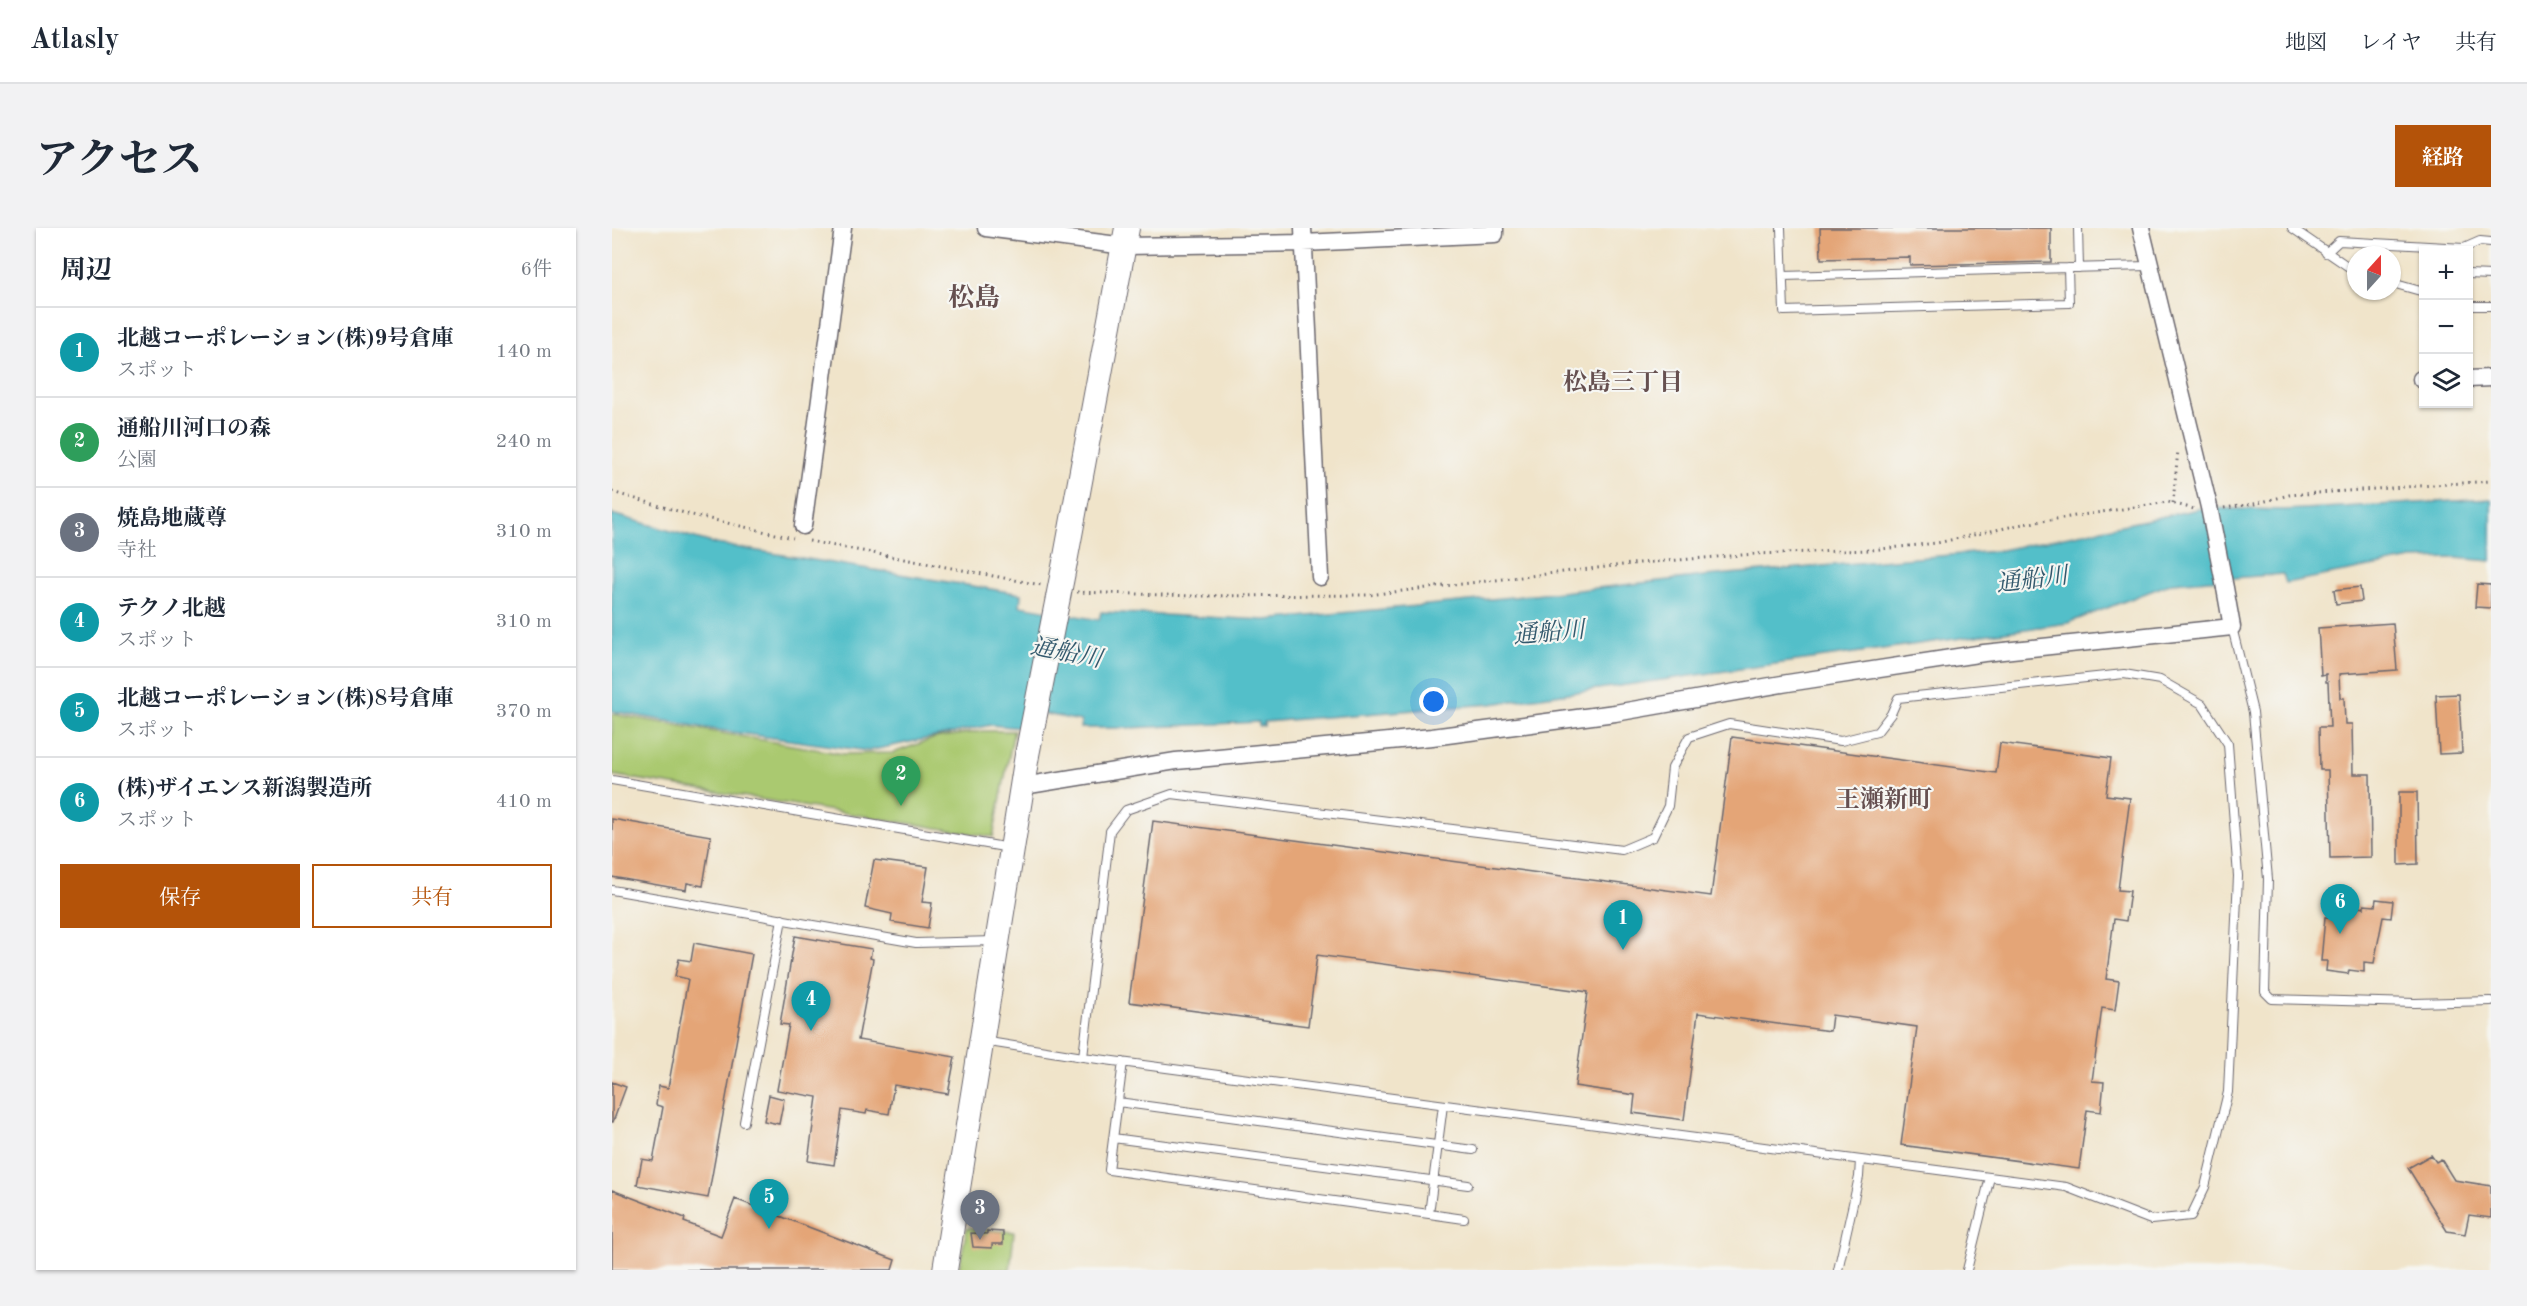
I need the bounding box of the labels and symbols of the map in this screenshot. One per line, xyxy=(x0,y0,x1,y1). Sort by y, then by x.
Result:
north arrow xyxy=(2347,246,2401,300)
district label: 松島 xyxy=(948,283,1000,312)
district label: 松島三丁目 xyxy=(1563,369,1683,396)
water label: 通船川 xyxy=(1994,561,2072,597)
water label: 通船川 xyxy=(1512,616,1589,649)
water label: 通船川 xyxy=(1028,632,1107,673)
your location xyxy=(1419,687,1448,716)
pin: 2 xyxy=(882,756,920,806)
district label: 王瀬新町 xyxy=(1836,786,1932,813)
pin: 6 xyxy=(2320,884,2360,934)
pin: 1 xyxy=(1604,900,1642,950)
pin: 4 xyxy=(792,982,830,1031)
pin: 5 xyxy=(750,1180,788,1229)
pin: 3 xyxy=(960,1190,1000,1240)

